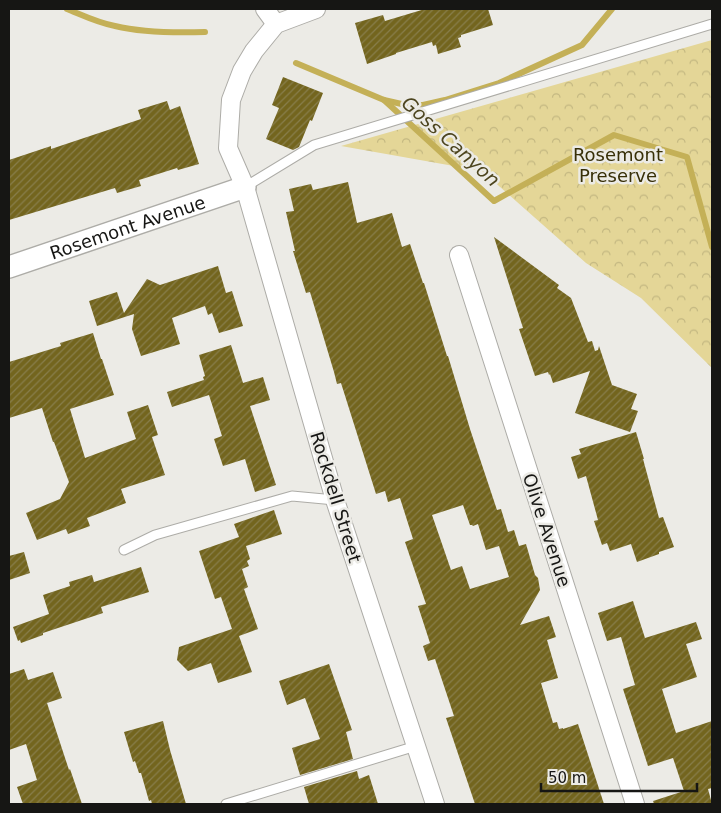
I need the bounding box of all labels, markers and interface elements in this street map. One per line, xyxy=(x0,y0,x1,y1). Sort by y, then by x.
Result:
water label: Goss Canyon xyxy=(398,91,504,191)
park label: Rosemont Preserve xyxy=(573,144,663,186)
street label: Rosemont Avenue xyxy=(47,191,208,263)
street label: Rockdell Street xyxy=(306,429,366,565)
street label: Olive Avenue xyxy=(519,470,575,590)
scale bar xyxy=(541,760,697,792)
text: 50 m xyxy=(548,769,586,787)

